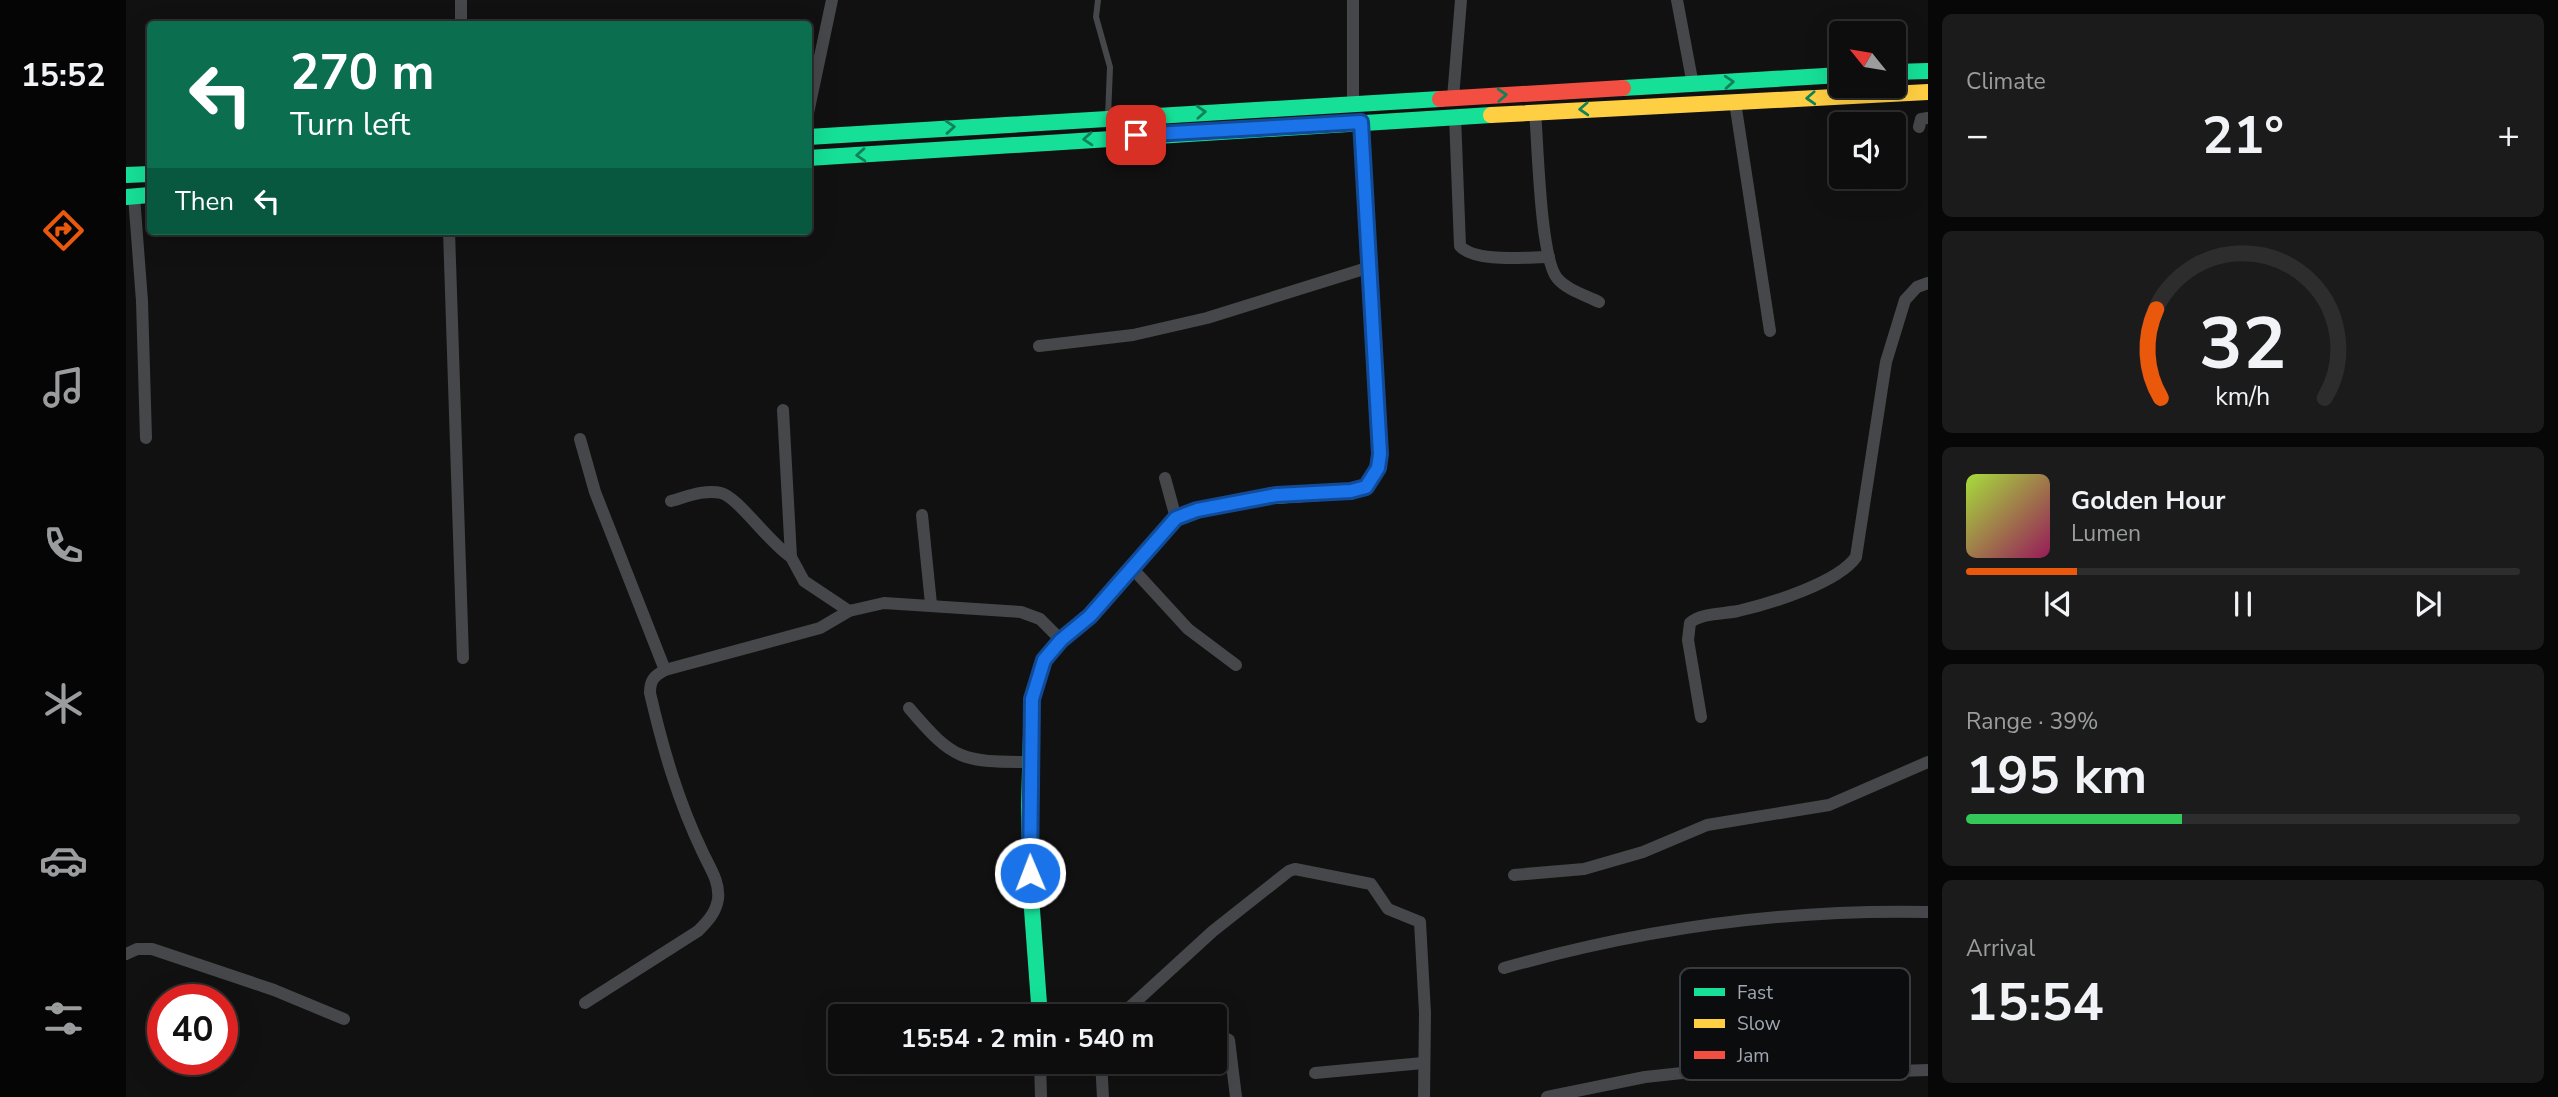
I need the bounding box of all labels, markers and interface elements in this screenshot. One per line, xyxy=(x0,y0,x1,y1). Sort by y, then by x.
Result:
north arrow xyxy=(1829,21,1906,98)
map controls xyxy=(1829,21,1906,189)
text: 270 m xyxy=(290,39,434,106)
icon: left xyxy=(175,49,266,140)
text: 15:52 xyxy=(21,54,105,97)
text: Climate xyxy=(1966,66,2046,97)
one-way arrow xyxy=(1724,75,1735,90)
one-way arrow xyxy=(1497,88,1508,103)
one-way arrow xyxy=(1805,90,1816,105)
text: 21° xyxy=(2202,100,2284,171)
one-way arrow xyxy=(1578,102,1589,117)
text: Turn left xyxy=(290,103,410,146)
one-way arrow xyxy=(1196,104,1207,119)
pin xyxy=(1106,105,1166,165)
text: − xyxy=(1966,110,1989,161)
text: + xyxy=(2497,110,2520,161)
button: sound xyxy=(1829,112,1906,189)
icon: arrive xyxy=(1117,116,1155,154)
one-way arrow xyxy=(945,120,956,135)
one-way arrow xyxy=(1082,131,1093,146)
one-way arrow xyxy=(855,147,866,162)
icon: left xyxy=(248,182,286,220)
text: Then xyxy=(175,184,234,219)
icon: directions xyxy=(39,206,88,255)
text: 32 xyxy=(2199,294,2287,394)
icon: music xyxy=(39,363,88,412)
text: km/h xyxy=(2215,380,2271,414)
text: Golden Hour xyxy=(2071,483,2226,518)
text: Lumen xyxy=(2071,518,2141,549)
icon: phone xyxy=(39,521,88,570)
icon: previous xyxy=(2039,585,2077,623)
icon: pause xyxy=(2224,585,2262,623)
icon: next xyxy=(2409,585,2447,623)
icon: climate xyxy=(39,679,88,728)
text: Range · 39% xyxy=(1966,706,2098,737)
text: 195 km xyxy=(1966,740,2147,811)
icon: car xyxy=(39,836,88,885)
position arrow xyxy=(993,836,1067,910)
text: Arrival xyxy=(1966,933,2035,964)
text: 15:54 xyxy=(1966,967,2104,1038)
legend xyxy=(1680,968,1910,1080)
text: Fast xyxy=(1737,980,1773,1006)
speed limit sign: 40 xyxy=(147,984,238,1075)
icon: filters xyxy=(39,994,88,1043)
text: Slow xyxy=(1737,1011,1781,1037)
text: 15:54 · 2 min · 540 m xyxy=(901,1021,1154,1056)
text: Jam xyxy=(1736,1043,1770,1069)

